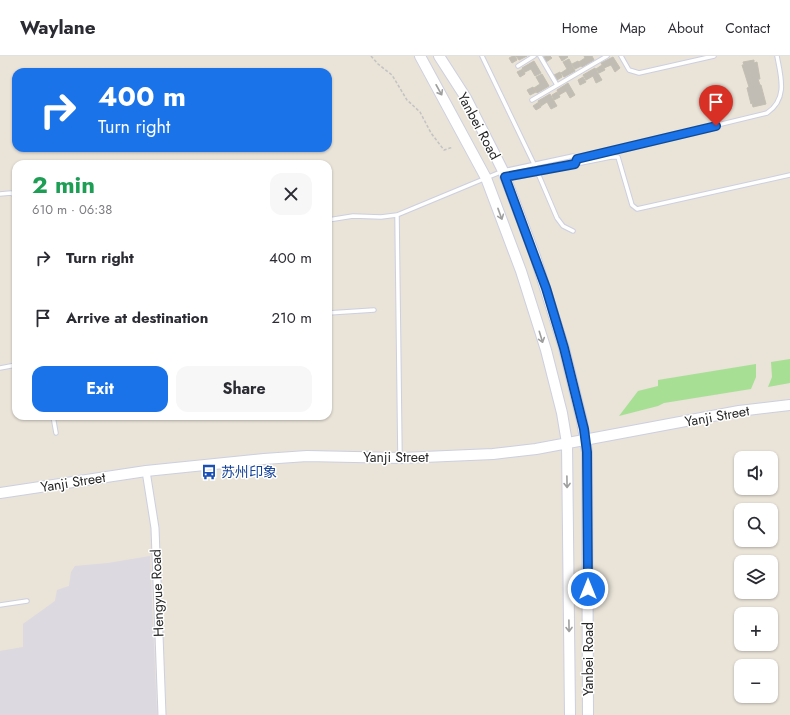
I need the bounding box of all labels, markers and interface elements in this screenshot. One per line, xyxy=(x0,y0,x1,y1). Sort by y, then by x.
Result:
text: Waylane xyxy=(20,14,96,41)
text: Home xyxy=(562,18,598,38)
text: Map xyxy=(620,18,646,38)
text: About xyxy=(668,18,703,38)
text: Contact xyxy=(725,18,770,38)
text: 400 m xyxy=(98,76,186,117)
icon: right xyxy=(32,84,84,136)
one-way arrow xyxy=(436,84,444,96)
pin xyxy=(699,85,733,126)
street label: Yanbei Road xyxy=(453,89,505,163)
icon: arrive xyxy=(705,91,727,113)
text: Turn right xyxy=(98,114,170,140)
text: 2 min xyxy=(32,167,95,202)
button: close xyxy=(270,173,312,215)
text: 610 m · 06:38 xyxy=(32,200,112,219)
one-way arrow xyxy=(496,208,504,220)
icon: right xyxy=(32,247,54,269)
text: Turn right xyxy=(66,247,134,269)
text: 400 m xyxy=(269,247,312,269)
icon: arrive xyxy=(32,307,54,329)
text: Arrive at destination xyxy=(66,307,208,329)
text: 210 m xyxy=(272,307,312,329)
one-way arrow xyxy=(538,331,546,343)
button: Exit xyxy=(32,366,168,412)
button: Share xyxy=(176,366,312,412)
street label: Yanji Street xyxy=(683,400,752,432)
street label: Yanji Street xyxy=(363,447,429,467)
map controls xyxy=(734,451,778,703)
button: sound xyxy=(734,451,778,495)
place label: 苏州印象 xyxy=(221,462,277,482)
bus stop icon: 苏州印象 xyxy=(200,463,218,481)
street label: Yanji Street xyxy=(39,467,107,497)
one-way arrow xyxy=(563,475,571,488)
button: search xyxy=(734,503,778,547)
street label: Hengyue Road xyxy=(145,549,169,637)
button: layers xyxy=(734,555,778,599)
position arrow xyxy=(567,568,609,610)
button: + xyxy=(734,607,778,651)
one-way arrow xyxy=(565,619,573,632)
street label: Yanbei Road xyxy=(578,622,598,696)
button: − xyxy=(734,659,778,703)

